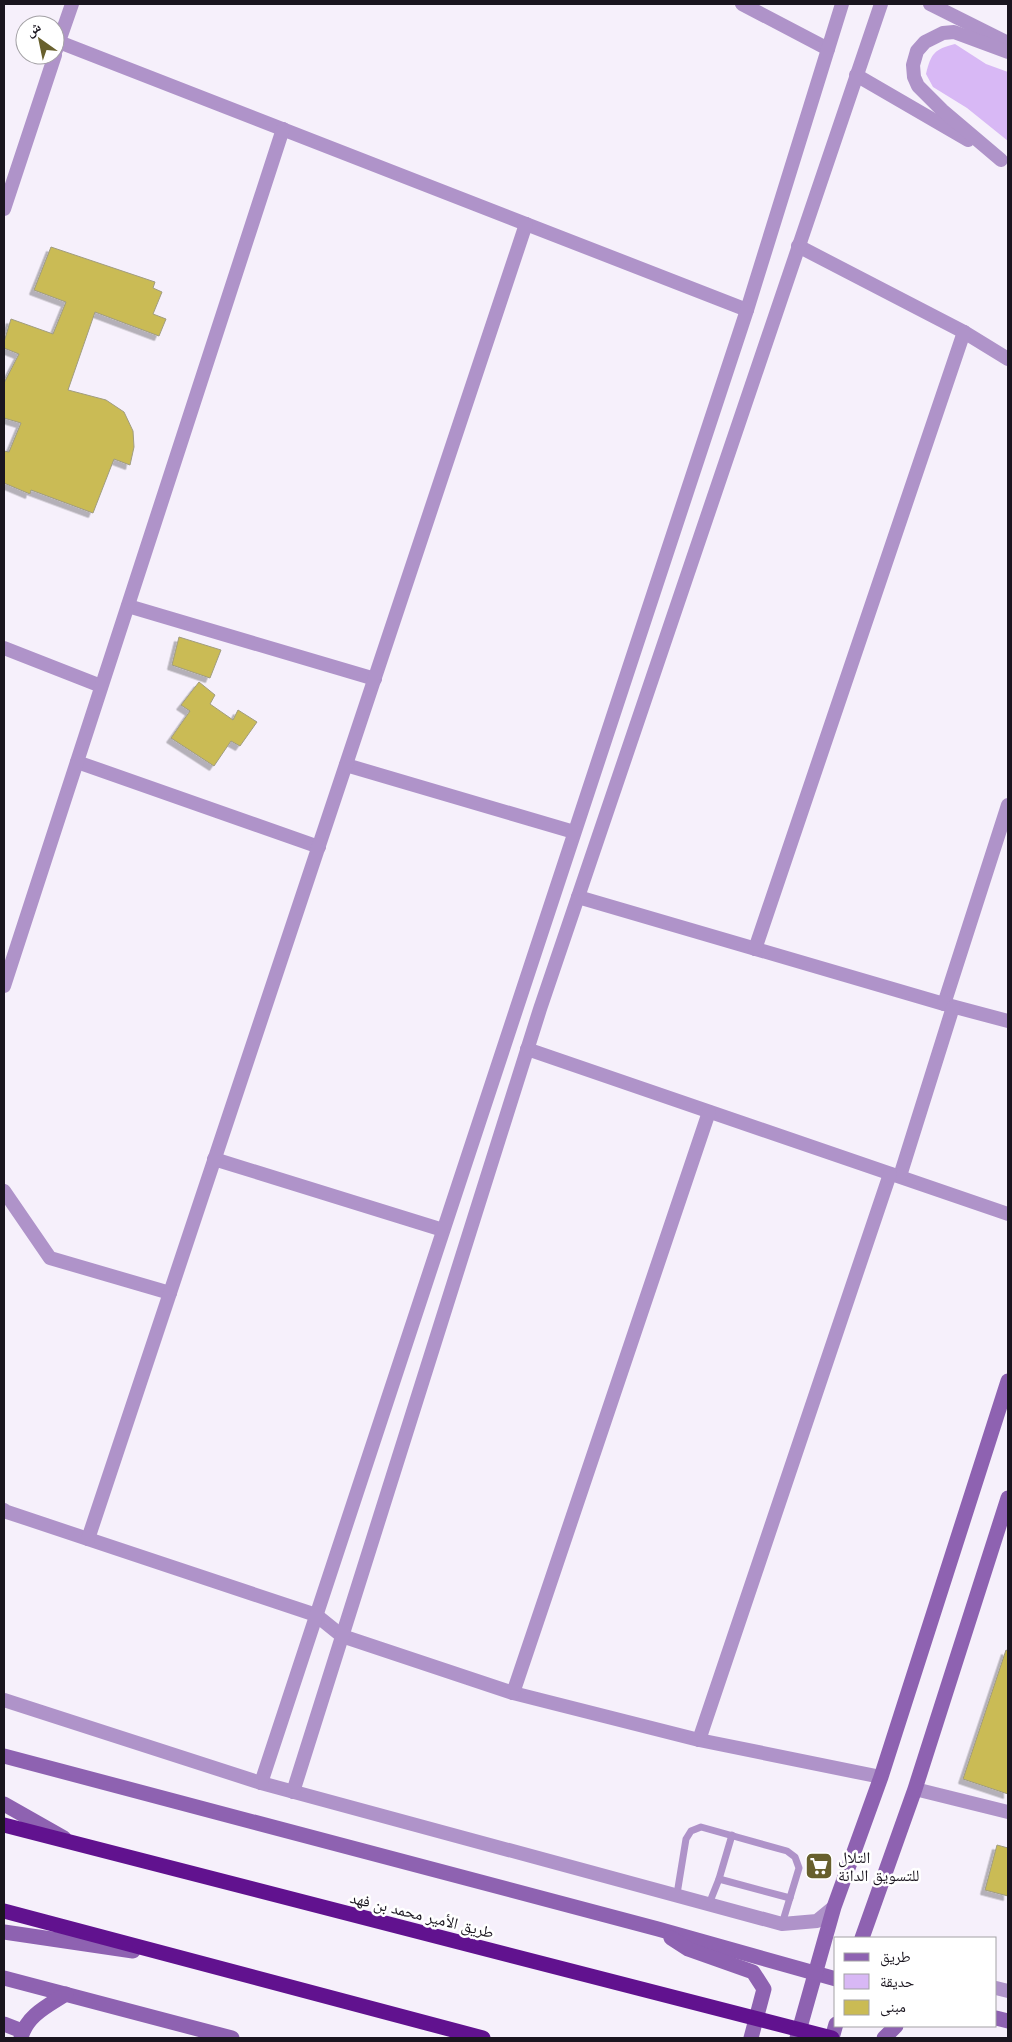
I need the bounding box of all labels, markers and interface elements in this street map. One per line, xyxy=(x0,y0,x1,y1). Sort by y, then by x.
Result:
north arrow xyxy=(15,15,65,65)
text: ش xyxy=(22,18,44,41)
place label: التلال للتسويق الدانة xyxy=(838,1848,919,1886)
supermarket icon: التلال للتسويق الدانة xyxy=(804,1851,834,1881)
street label: طريق الأمير محمد بن فهد xyxy=(348,1888,496,1943)
legend xyxy=(834,1937,997,2027)
text: طريق xyxy=(880,1948,911,1967)
text: حديقة xyxy=(880,1973,915,1991)
text: مبنى xyxy=(880,1998,906,2017)

